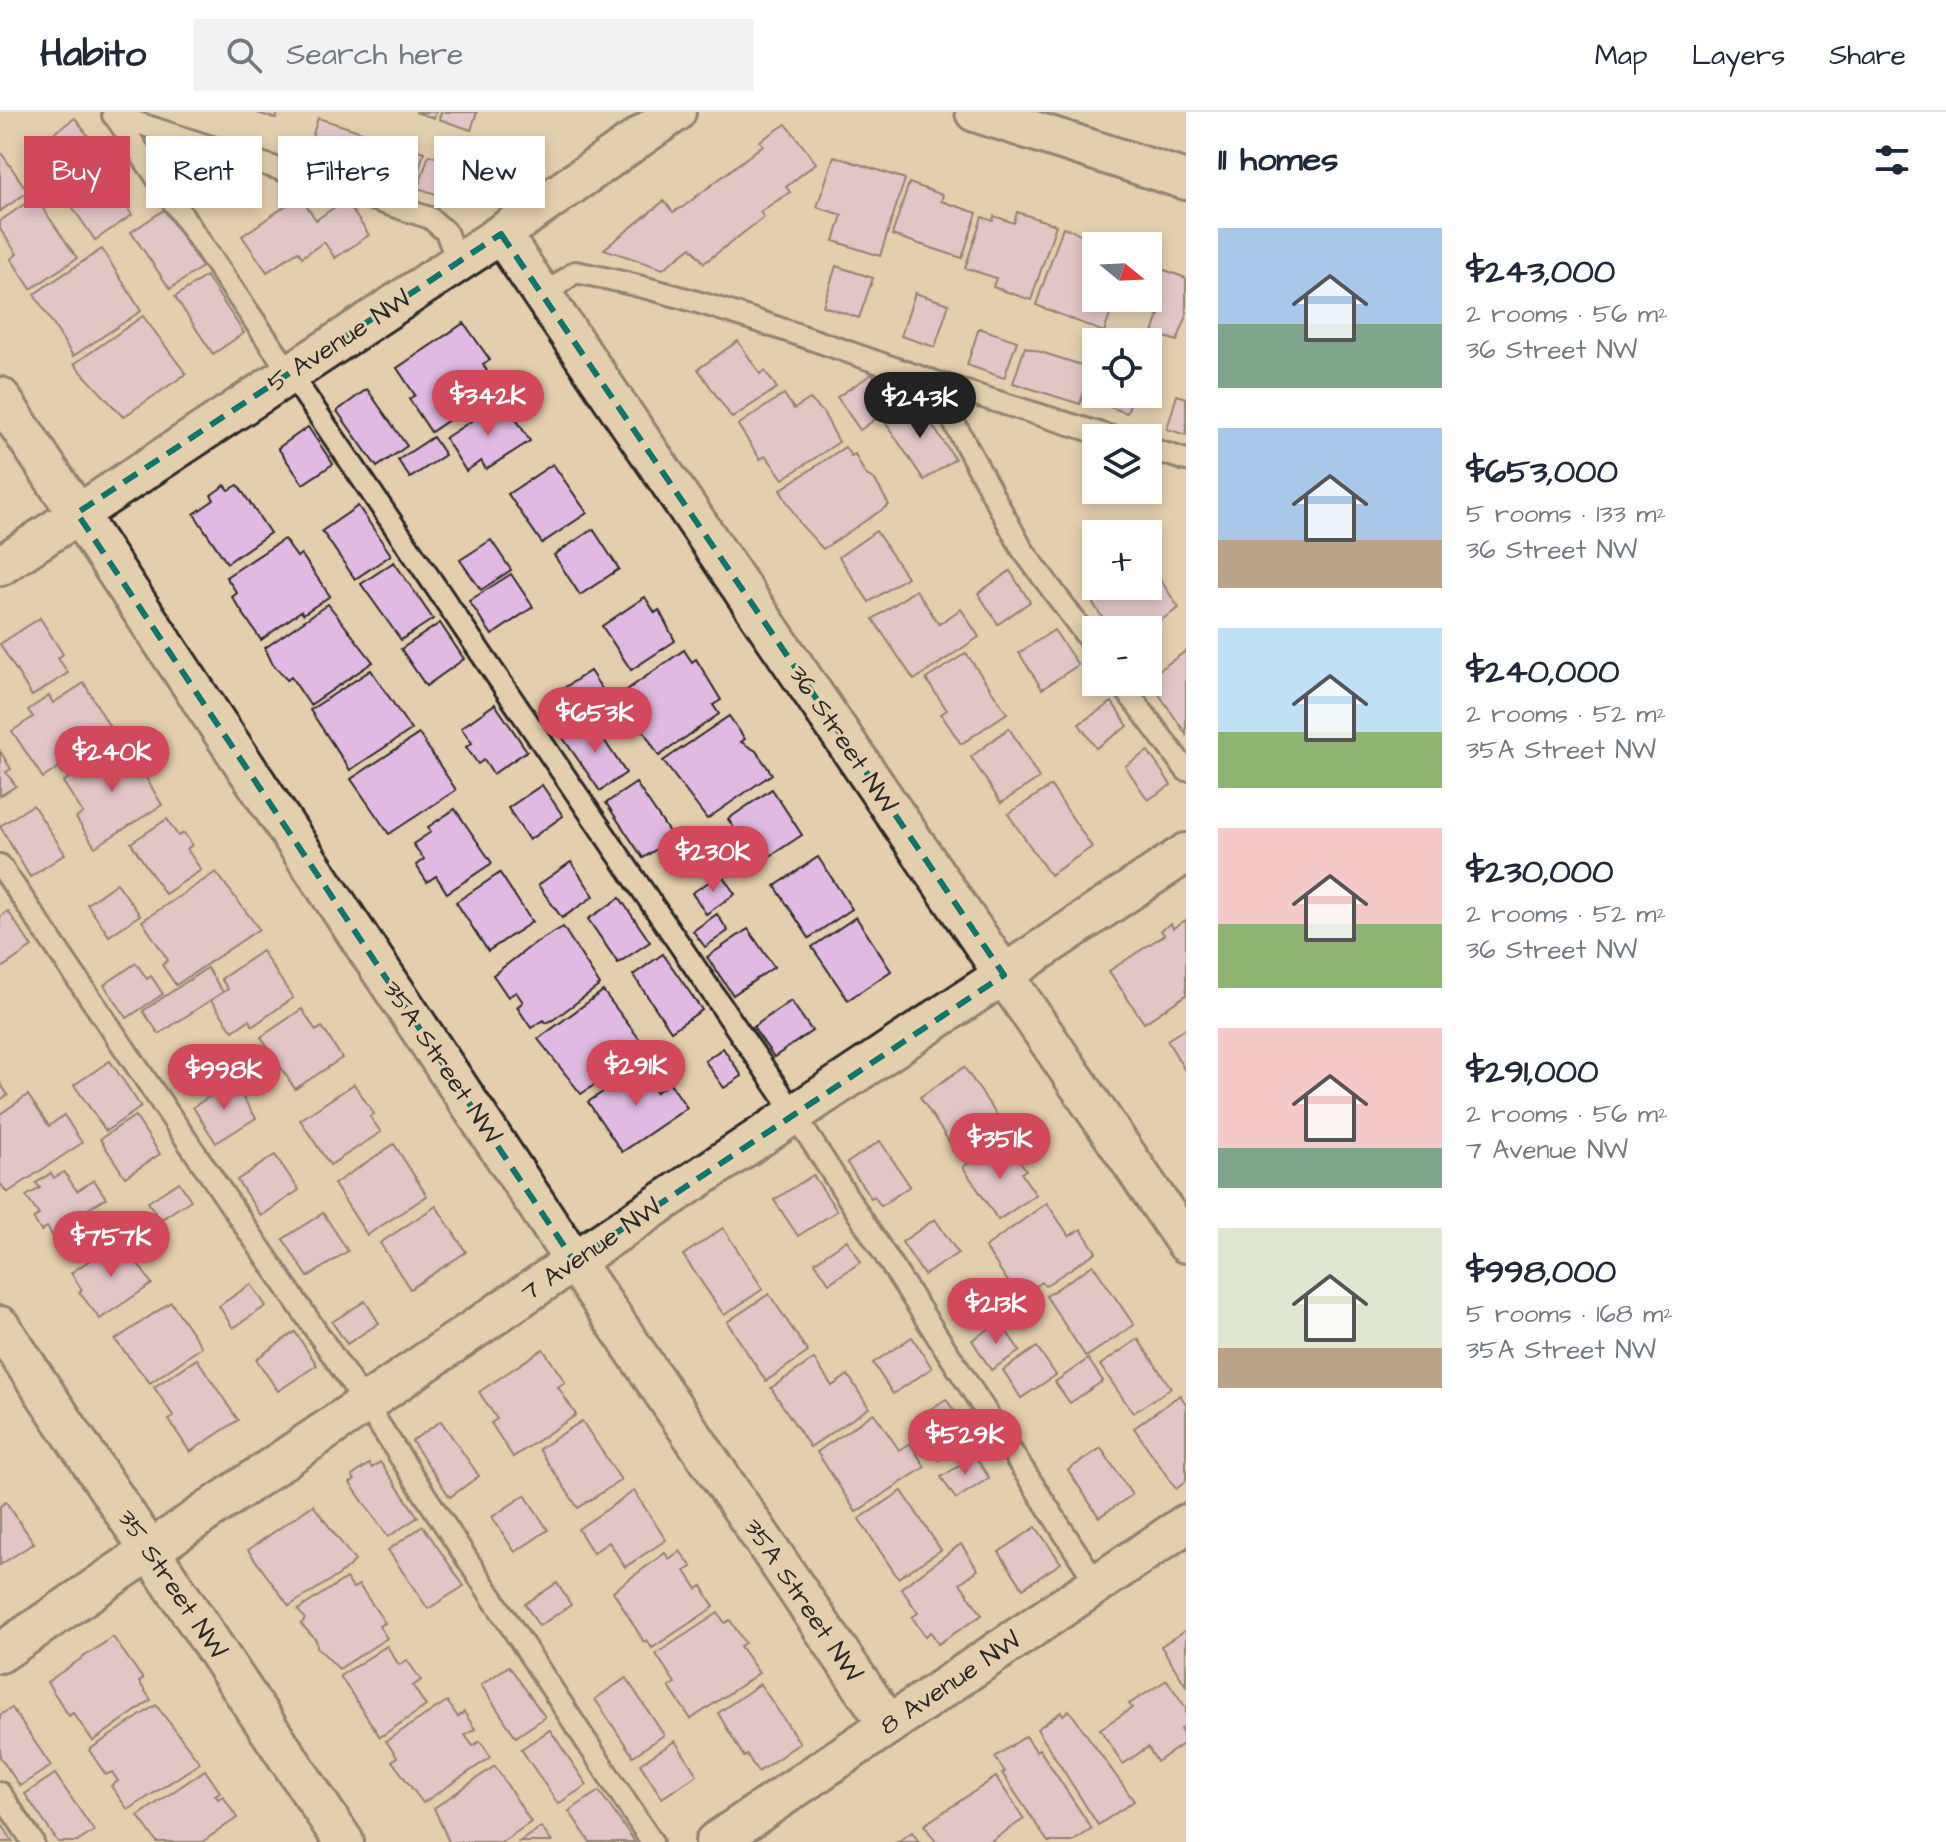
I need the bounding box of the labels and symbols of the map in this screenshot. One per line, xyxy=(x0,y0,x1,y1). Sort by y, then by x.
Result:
north arrow xyxy=(1082,232,1162,312)
street label: 5 Avenue NW xyxy=(260,281,418,401)
pin: $342K xyxy=(432,370,544,438)
pin: $243K xyxy=(864,372,976,440)
street label: 36 Street NW xyxy=(780,658,906,821)
pin: $653K xyxy=(539,687,651,755)
pin: $240K xyxy=(56,726,168,794)
pin: $230K xyxy=(657,826,769,894)
street label: 35A Street NW xyxy=(374,973,510,1151)
pin: $291K xyxy=(580,1040,692,1108)
pin: $998K xyxy=(168,1044,280,1112)
pin: $351K xyxy=(944,1113,1056,1181)
street label: 7 Avenue NW xyxy=(514,1189,669,1310)
pin: $757K xyxy=(55,1211,167,1279)
pin: $213K xyxy=(940,1278,1052,1346)
pin: $529K xyxy=(909,1409,1021,1477)
street label: 35 Street NW xyxy=(109,1502,236,1666)
street label: 35A Street NW xyxy=(735,1511,871,1689)
street label: 8 Avenue NW xyxy=(872,1622,1028,1743)

